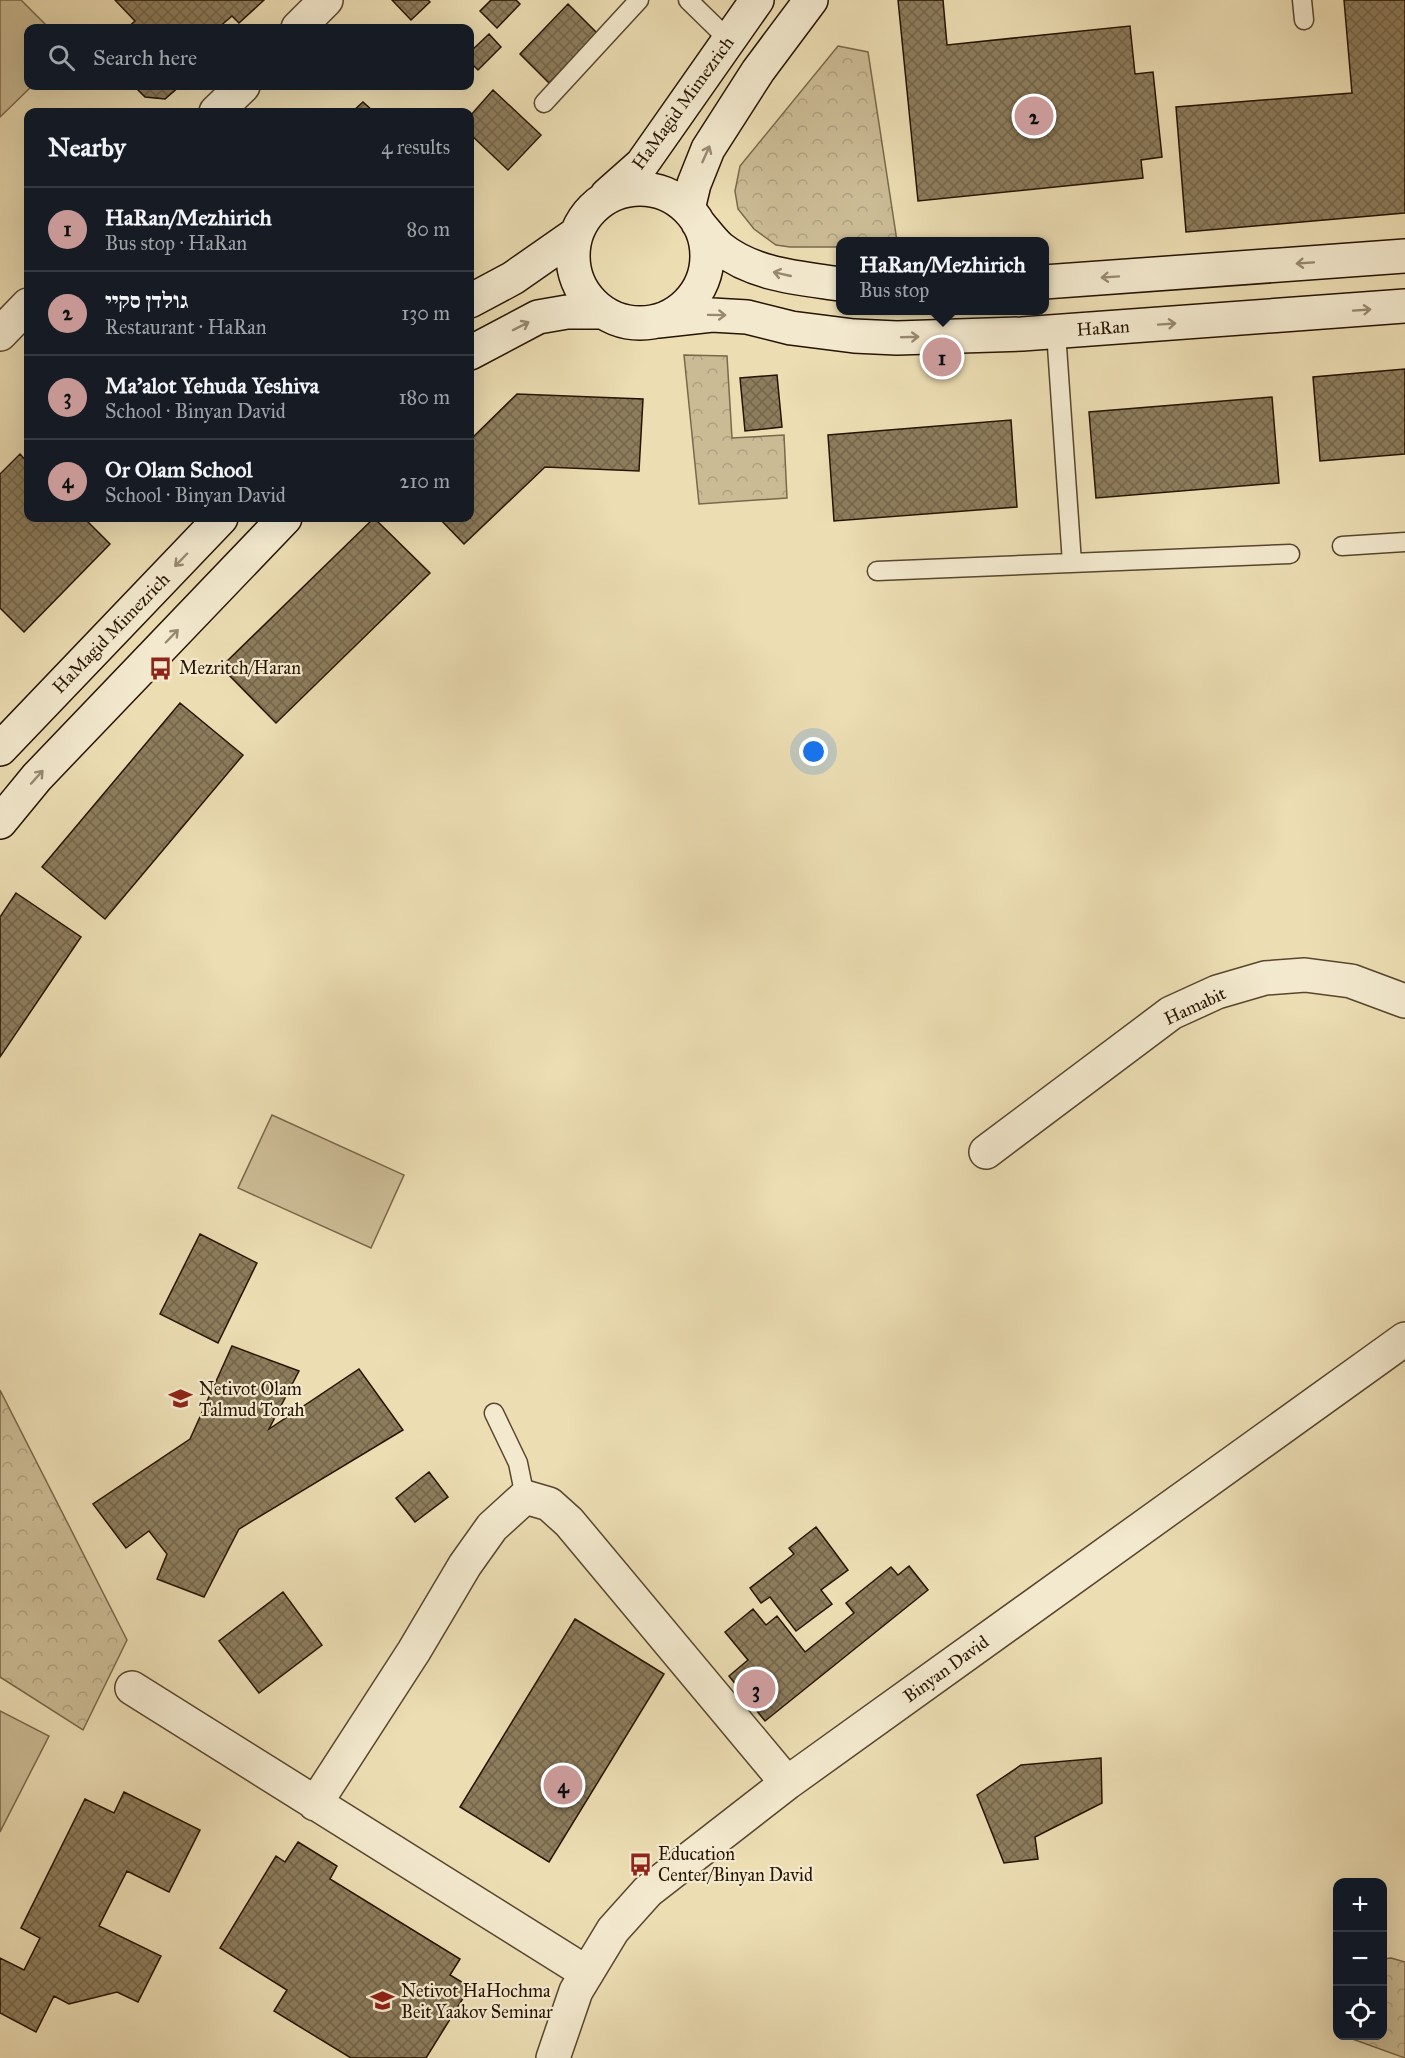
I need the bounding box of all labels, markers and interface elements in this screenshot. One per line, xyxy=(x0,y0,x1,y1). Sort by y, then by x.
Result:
search box xyxy=(24,24,474,90)
street label: HaMagid Mimezrich xyxy=(627,32,739,174)
icon: search xyxy=(45,41,78,74)
text: Search here xyxy=(93,44,197,71)
pin: 2 xyxy=(1014,94,1054,138)
text: Nearby xyxy=(48,131,126,163)
text: 4 results xyxy=(381,135,450,159)
one-way arrow xyxy=(701,145,712,163)
text: HaRan/Mezhirich xyxy=(105,204,272,231)
text: 1 xyxy=(64,217,71,241)
text: 80 m xyxy=(407,217,450,241)
text: Bus stop · HaRan xyxy=(105,231,247,255)
popup xyxy=(836,237,1049,315)
text: HaRan/Mezhirich xyxy=(859,251,1026,278)
one-way arrow xyxy=(1295,258,1315,269)
one-way arrow xyxy=(773,268,792,280)
one-way arrow xyxy=(1101,272,1121,283)
text: Bus stop xyxy=(859,278,929,302)
text: גולדן סקיי xyxy=(105,287,188,314)
text: 2 xyxy=(63,301,72,325)
text: 130 m xyxy=(401,301,450,325)
one-way arrow xyxy=(1351,304,1371,315)
one-way arrow xyxy=(706,310,726,321)
text: Restaurant · HaRan xyxy=(105,315,267,339)
street label: HaRan xyxy=(1076,315,1131,341)
one-way arrow xyxy=(1157,318,1177,329)
one-way arrow xyxy=(512,320,530,331)
one-way arrow xyxy=(899,332,919,343)
pin: 1 xyxy=(922,334,962,380)
text: Ma'alot Yehuda Yeshiva xyxy=(105,372,319,399)
text: 3 xyxy=(64,385,72,409)
text: 180 m xyxy=(399,385,450,409)
text: School · Binyan David xyxy=(105,399,286,423)
text: Or Olam School xyxy=(105,456,252,483)
text: 4 xyxy=(62,469,73,493)
text: 210 m xyxy=(400,469,450,493)
text: School · Binyan David xyxy=(105,483,286,507)
one-way arrow xyxy=(173,552,188,567)
street label: HaMagid Mimezrich xyxy=(48,568,175,699)
one-way arrow xyxy=(165,628,179,643)
bus stop icon: Mezritch/Haran xyxy=(148,655,174,681)
place label: Mezritch/Haran xyxy=(179,657,301,679)
your location xyxy=(799,737,828,766)
one-way arrow xyxy=(30,770,44,785)
street label: Hamabit xyxy=(1161,982,1230,1030)
place label: Netivot Olam Talmud Torah xyxy=(199,1378,305,1421)
school or university icon: Netivot Olam Talmud Torah xyxy=(168,1386,194,1412)
street label: Binyan David xyxy=(899,1631,993,1707)
pin: 3 xyxy=(736,1666,776,1712)
pin: 4 xyxy=(544,1762,582,1808)
place label: Education Center/Binyan David xyxy=(658,1843,813,1886)
bus stop icon: Education Center/Binyan David xyxy=(627,1851,653,1877)
map controls xyxy=(1333,1878,1387,2040)
button: + xyxy=(1333,1878,1387,1932)
button: − xyxy=(1333,1932,1387,1986)
place label: Netivot HaHochma Beit Yaakov Seminar xyxy=(401,1980,553,2023)
button: locate xyxy=(1333,1986,1387,2040)
school or university icon: Netivot HaHochma Beit Yaakov Seminar xyxy=(370,1988,396,2014)

